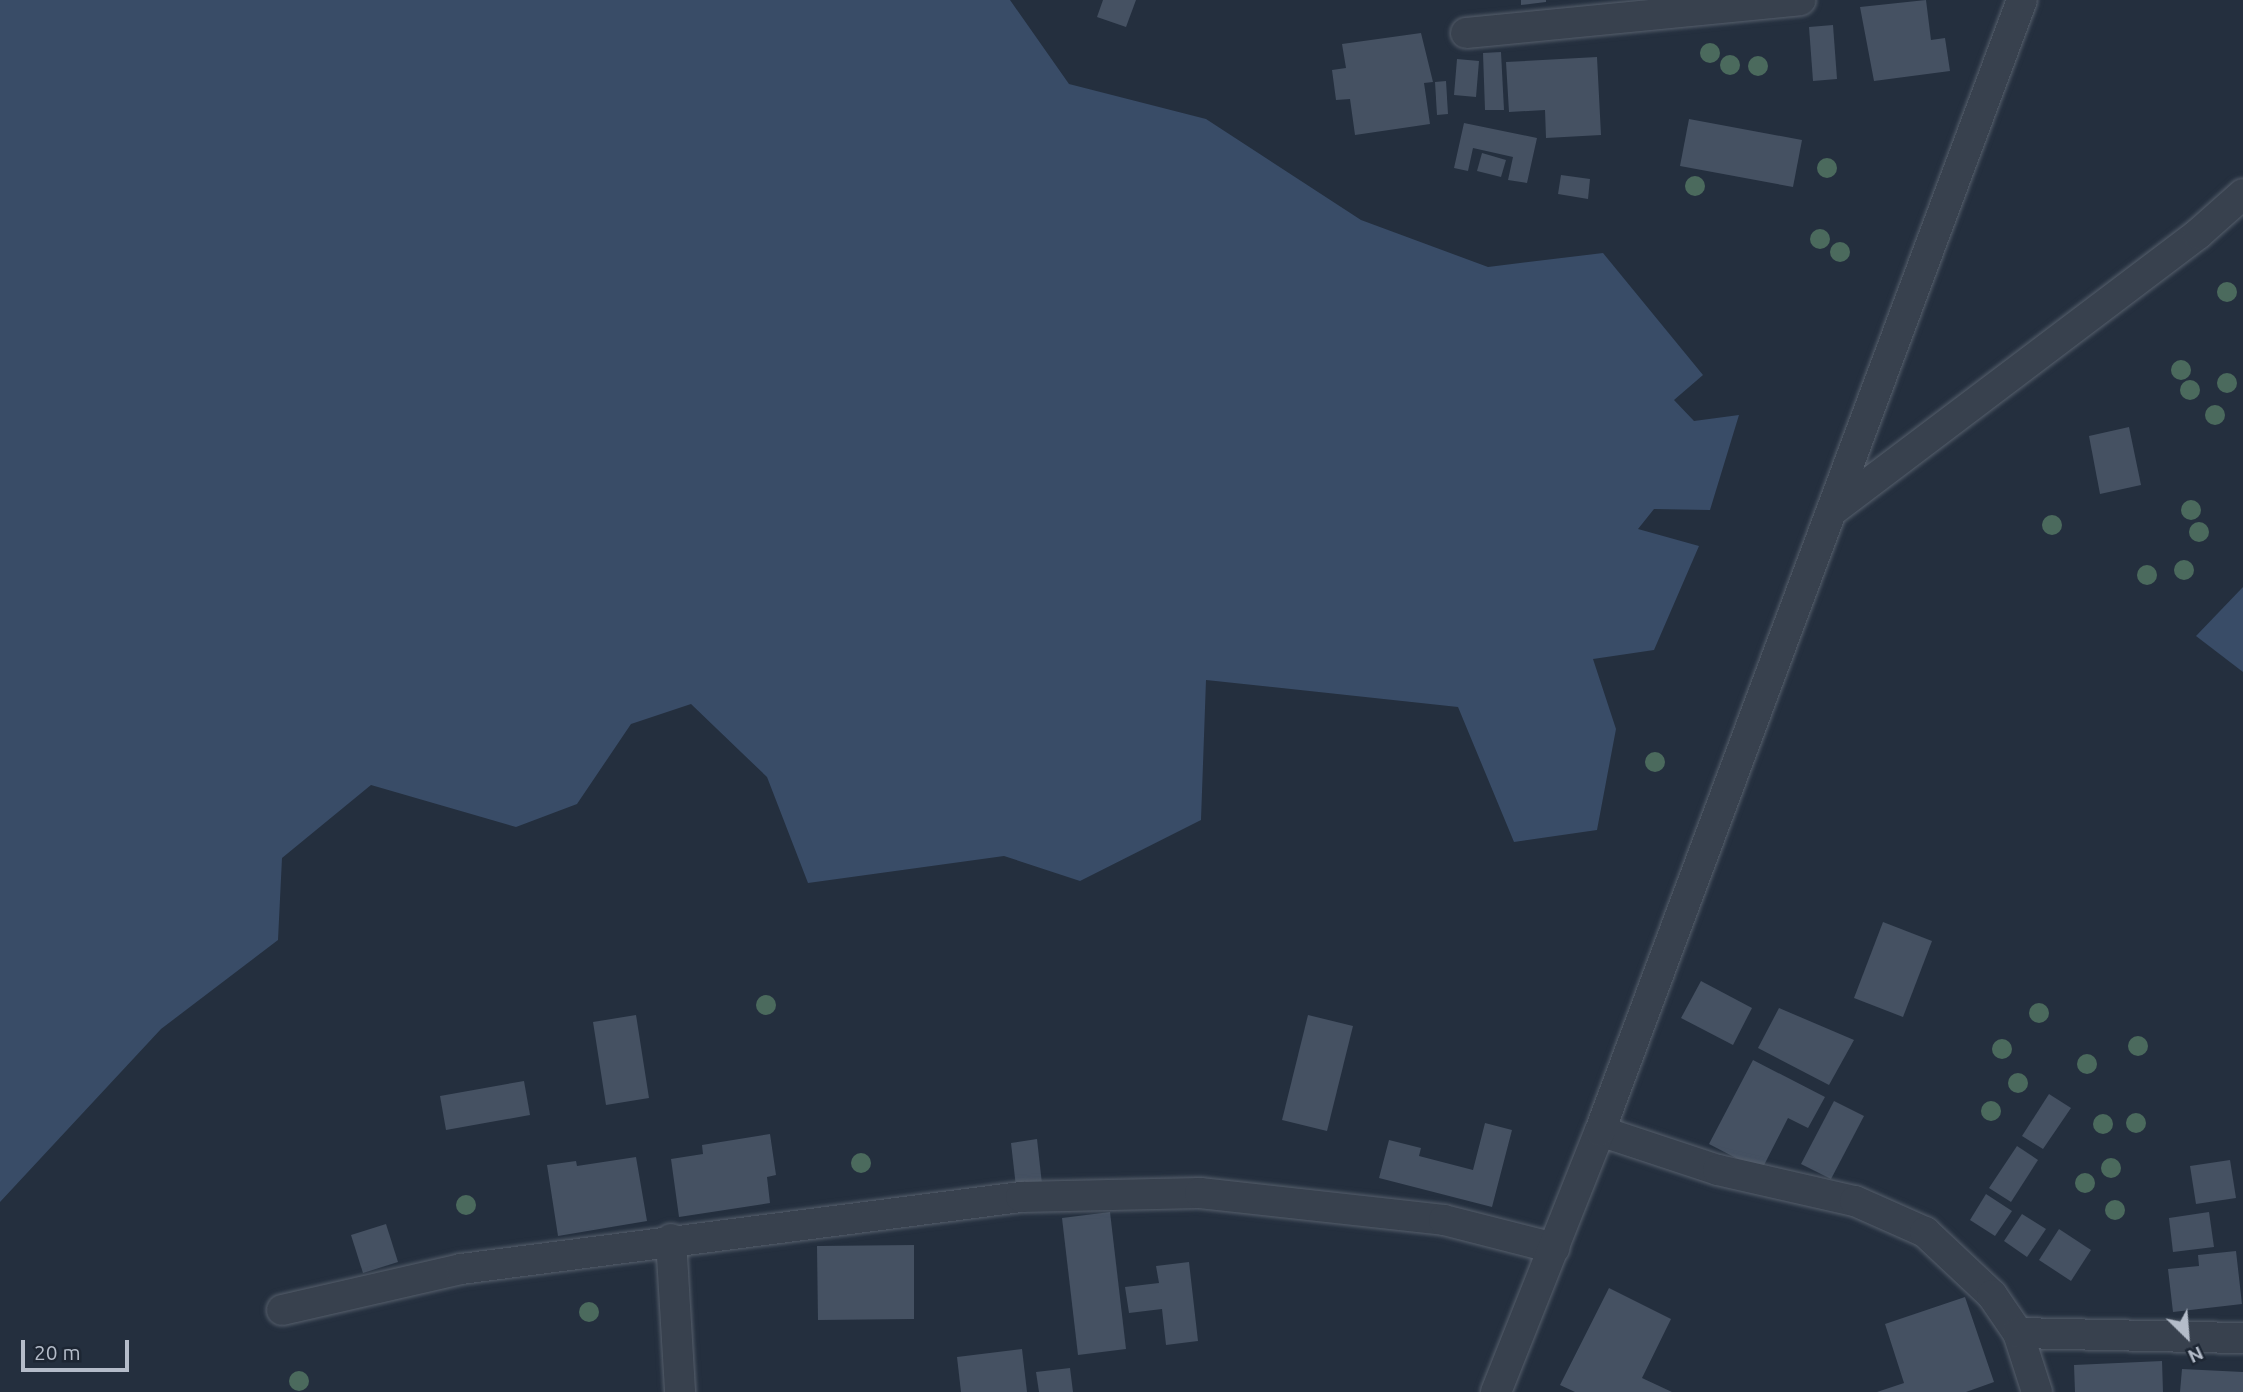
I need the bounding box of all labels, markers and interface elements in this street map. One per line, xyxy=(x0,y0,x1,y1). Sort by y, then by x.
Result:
north arrow xyxy=(2152,1301,2222,1371)
scale bar xyxy=(24,1326,133,1370)
text: 20 m xyxy=(34,1340,81,1364)
text: N xyxy=(2185,1342,2207,1368)

